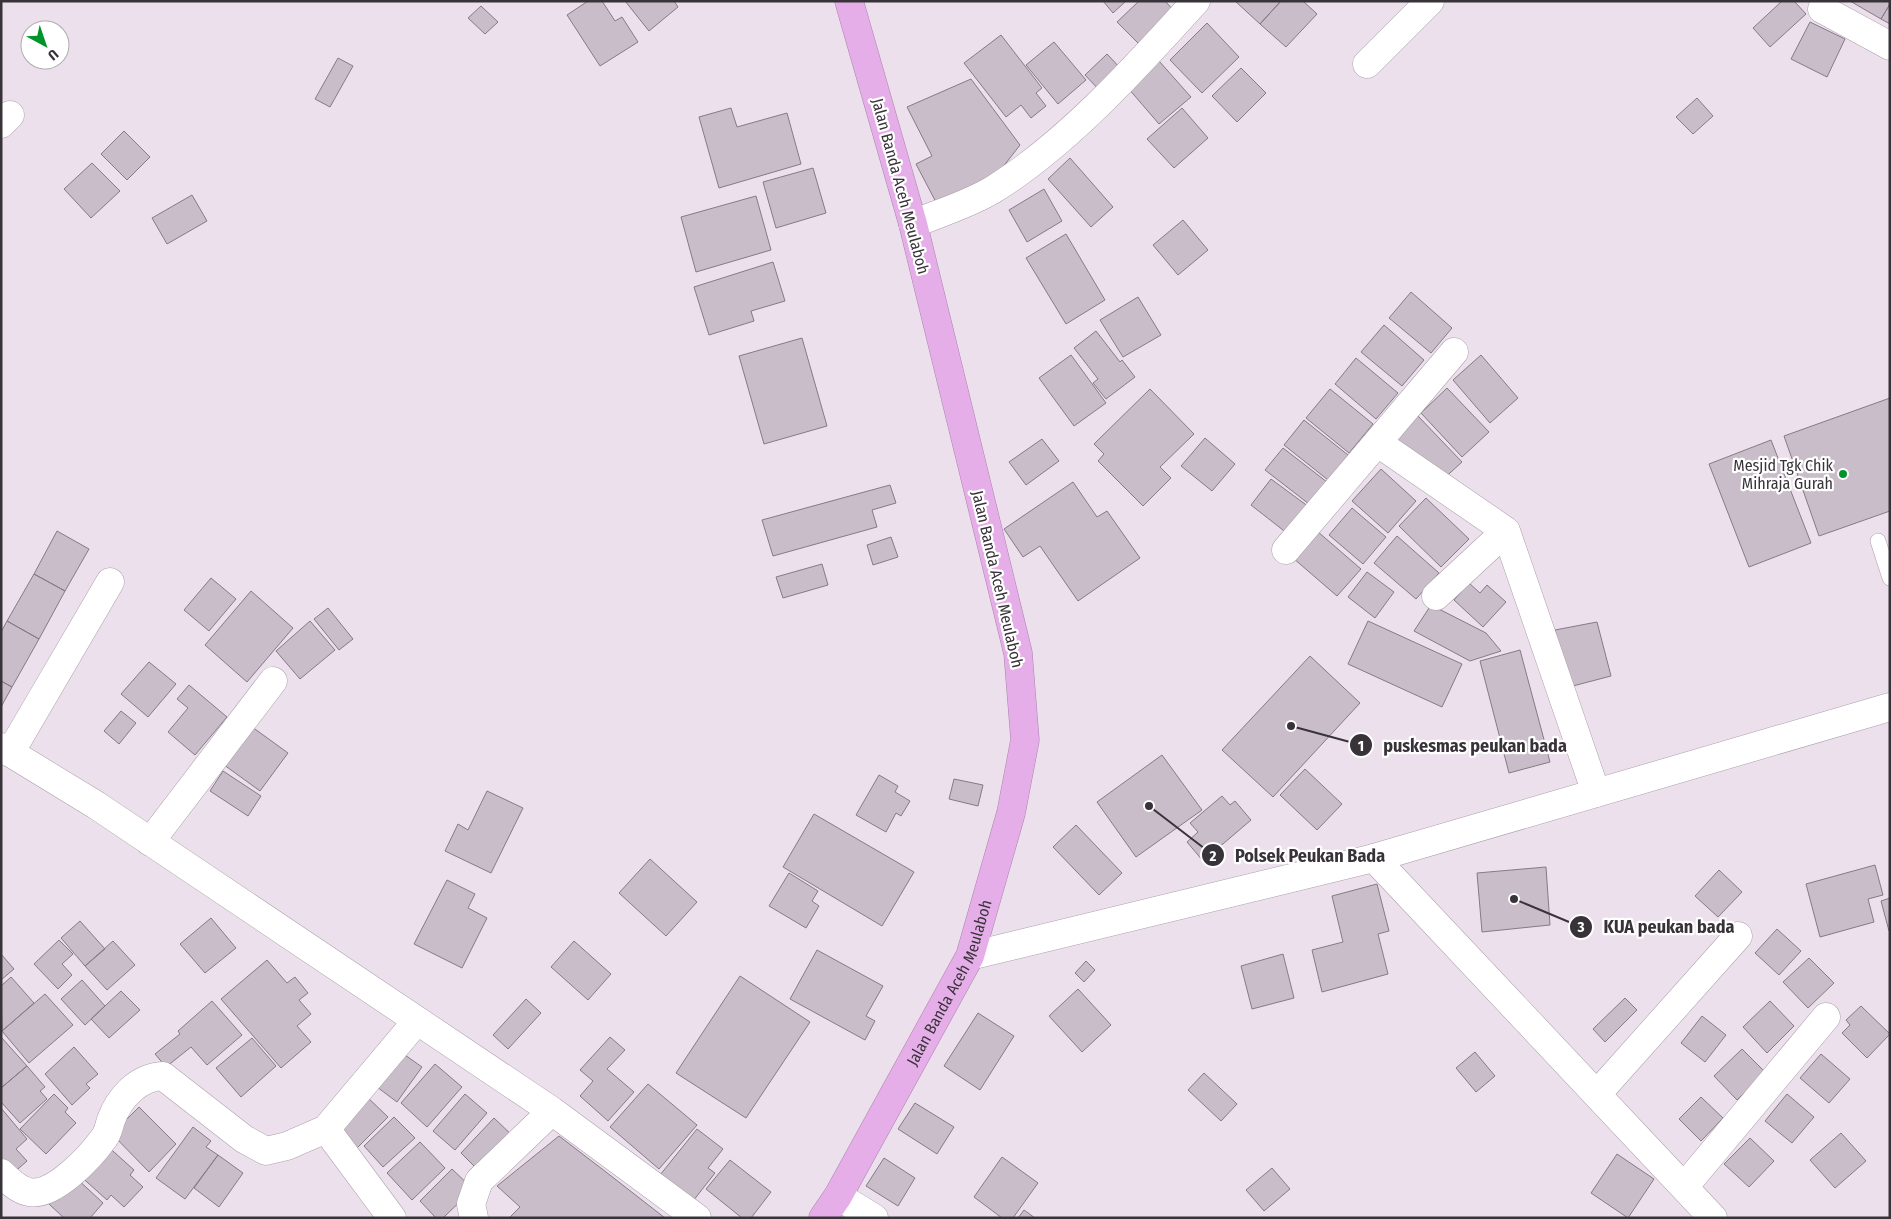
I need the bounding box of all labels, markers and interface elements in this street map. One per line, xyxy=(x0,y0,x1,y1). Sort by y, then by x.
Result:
north arrow xyxy=(20,20,70,70)
text: U xyxy=(44,45,62,64)
street label: Jalan Banda Aceh Meulaboh xyxy=(868,96,933,276)
place label: Mesjid Tgk Chik Mihraja Gurah xyxy=(1733,456,1834,493)
marker: Mesjid Tgk Chik Mihraja Gurah xyxy=(1837,468,1849,480)
street label: Jalan Banda Aceh Meulaboh xyxy=(968,489,1027,670)
callout: puskesmas peukan bada xyxy=(1349,729,1577,762)
text: puskesmas peukan bada xyxy=(1383,735,1567,757)
text: 1 xyxy=(1358,737,1364,755)
callout: Polsek Peukan Bada xyxy=(1200,839,1395,872)
text: Polsek Peukan Bada xyxy=(1235,845,1385,867)
text: 2 xyxy=(1209,847,1217,865)
street label: Jalan Banda Aceh Meulaboh xyxy=(903,897,996,1069)
callout: KUA peukan bada xyxy=(1568,910,1744,943)
text: KUA peukan bada xyxy=(1604,916,1734,938)
text: 3 xyxy=(1576,918,1585,936)

